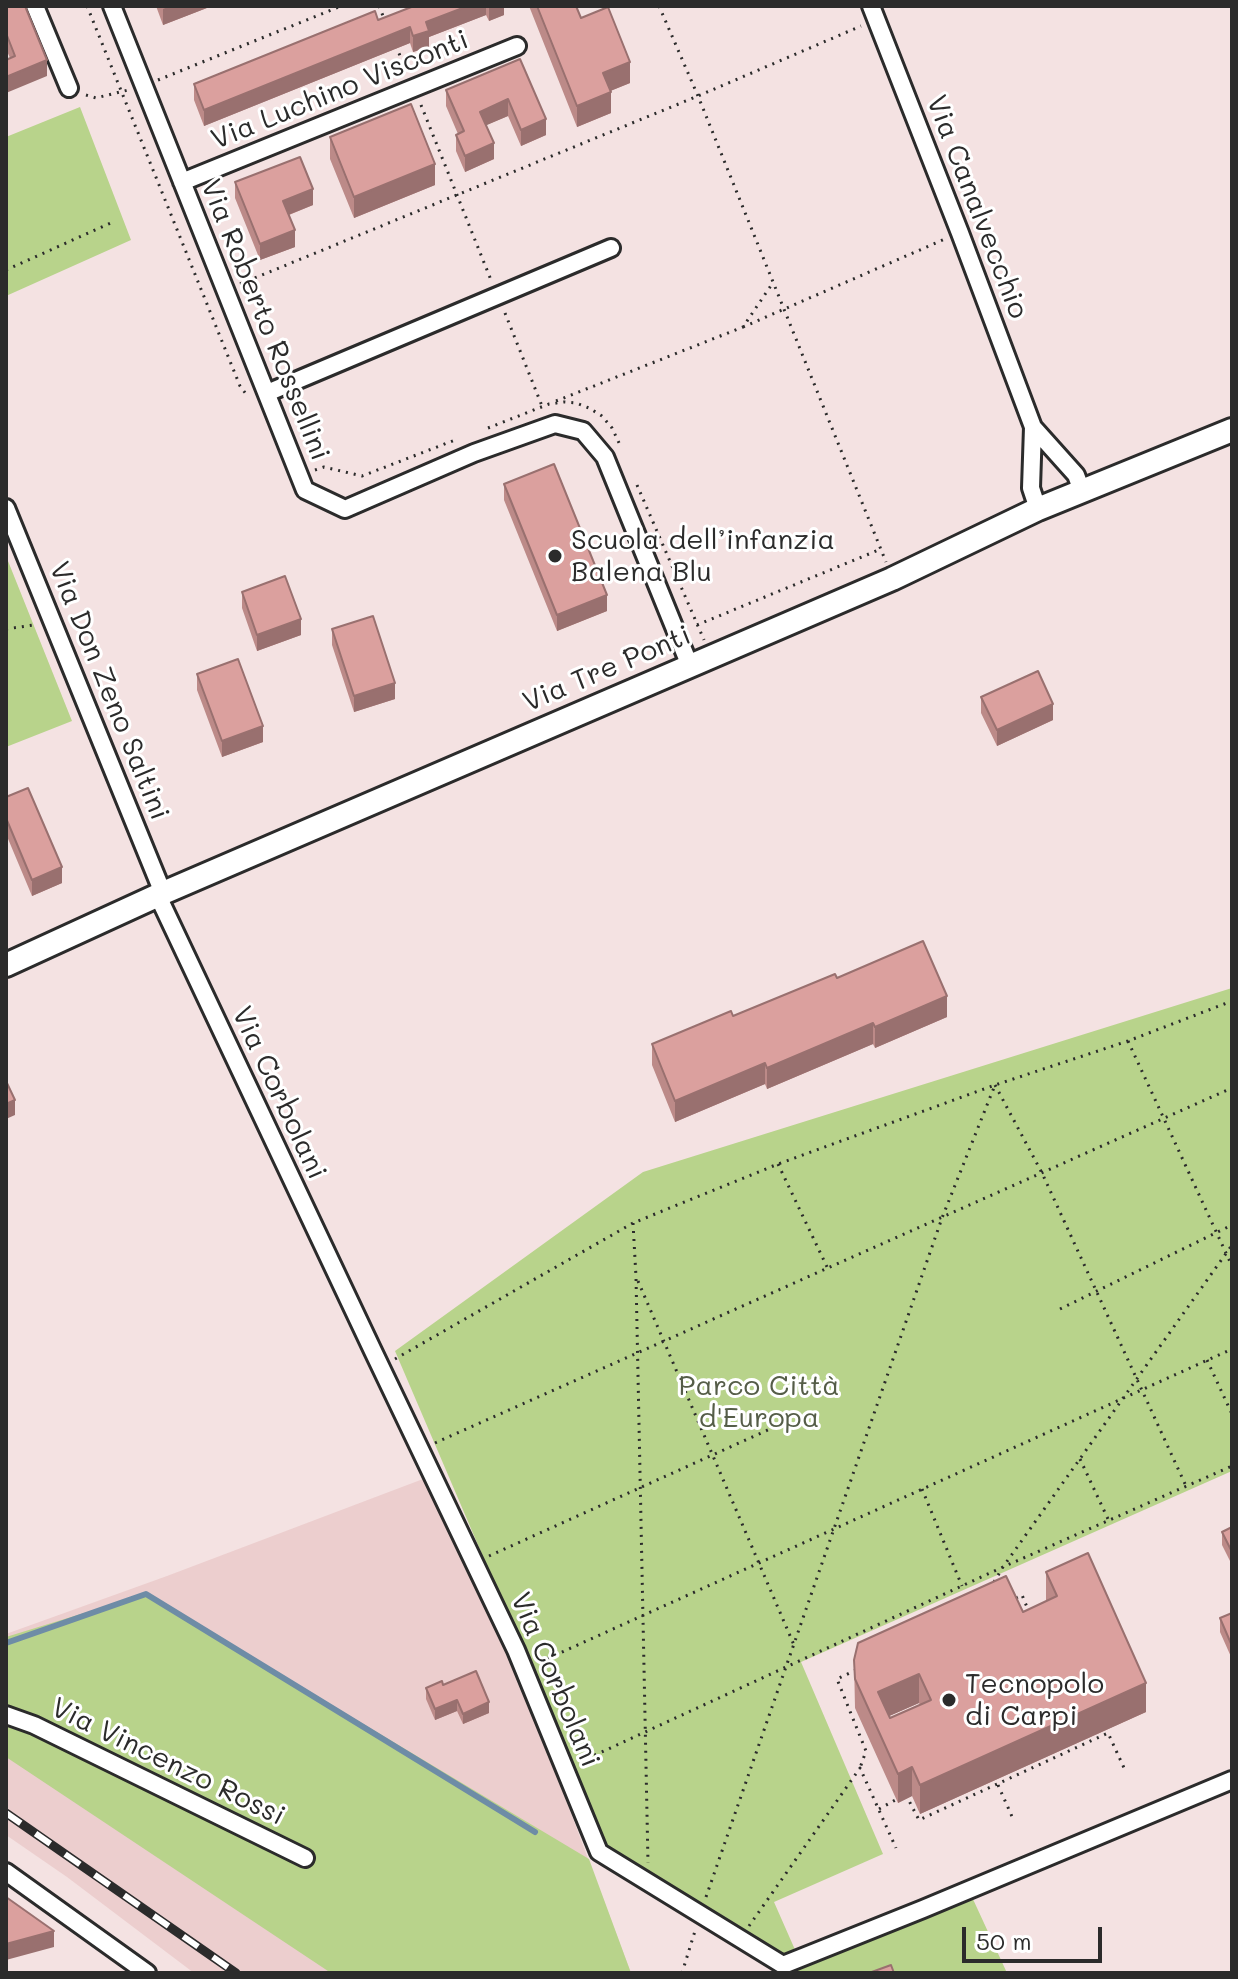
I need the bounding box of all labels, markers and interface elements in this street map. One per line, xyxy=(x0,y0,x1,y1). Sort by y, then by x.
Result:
street label: Via Luchino Visconti xyxy=(206,23,474,157)
street label: Via Canalvecchio xyxy=(919,91,1035,323)
street label: Via Roberto Rossellini xyxy=(193,174,337,466)
place label: Scuola dell’infanzia Balena Blu xyxy=(571,523,835,589)
marker: Scuola dell’infanzia Balena Blu xyxy=(546,547,564,565)
street label: Via Don Zeno Saltini xyxy=(42,557,176,825)
street label: Via Tre Ponti xyxy=(518,619,696,719)
street label: Via Corbolani xyxy=(224,1001,334,1185)
park label: Parco Città d'Europa xyxy=(678,1369,840,1435)
street label: Via Corbolani xyxy=(503,1588,607,1772)
place label: Tecnopolo di Carpi xyxy=(965,1667,1104,1733)
street label: Via Vincenzo Rossi xyxy=(46,1691,290,1833)
marker: Tecnopolo di Carpi xyxy=(940,1691,958,1709)
scale bar xyxy=(966,1911,1106,1961)
text: 50 m xyxy=(976,1925,1032,1956)

